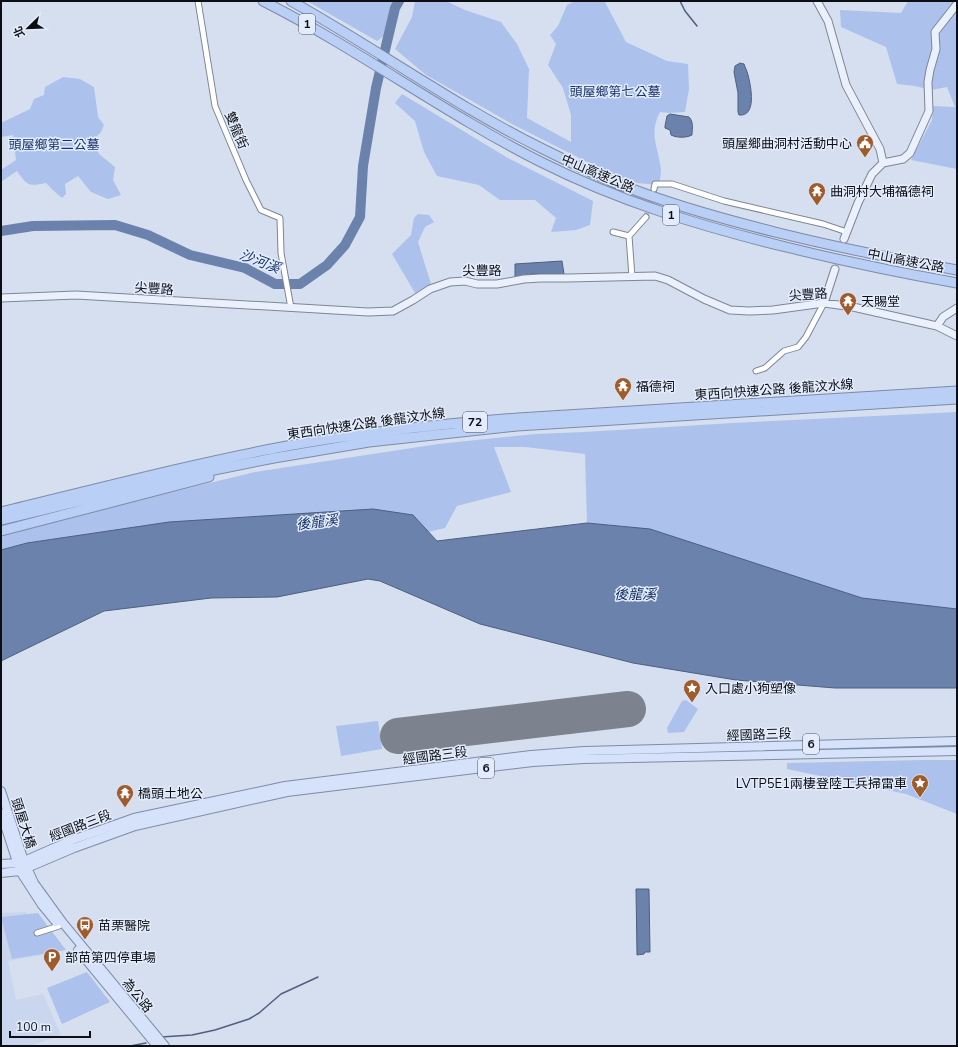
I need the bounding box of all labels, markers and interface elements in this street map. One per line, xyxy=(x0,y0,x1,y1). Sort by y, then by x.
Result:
north arrow xyxy=(8,8,48,48)
road number: 1 xyxy=(299,14,315,34)
text: 北 xyxy=(10,24,28,40)
park label: 頭屋鄉第七公墓 xyxy=(569,83,661,101)
street label: 雙龍街 xyxy=(220,109,252,152)
public building icon: 頭屋鄉曲洞村活動中心 xyxy=(855,133,875,158)
place label: 頭屋鄉曲洞村活動中心 xyxy=(722,135,852,153)
park label: 頭屋鄉第二公墓 xyxy=(8,136,100,154)
street label: 中山高速公路 xyxy=(558,150,637,197)
temple icon: 曲洞村大埔福德祠 xyxy=(807,181,827,206)
place label: 曲洞村大埔福德祠 xyxy=(830,183,934,201)
road number: 1 xyxy=(663,205,679,225)
water label: 沙河溪 xyxy=(237,245,285,279)
street label: 中山高速公路 xyxy=(866,245,946,277)
street label: 尖豐路 xyxy=(462,262,502,280)
street label: 尖豐路 xyxy=(134,279,174,299)
street label: 尖豐路 xyxy=(788,285,828,305)
temple icon: 天賜堂 xyxy=(838,291,858,316)
place label: 天賜堂 xyxy=(861,293,900,311)
street label: 東西向快速公路 後龍汶水線 xyxy=(694,375,854,405)
temple icon: 福德祠 xyxy=(613,376,633,401)
place label: 福德祠 xyxy=(636,378,675,396)
street label: 東西向快速公路 後龍汶水線 xyxy=(286,404,446,444)
road number: 72 xyxy=(463,412,487,432)
water label: 後龍溪 xyxy=(295,510,341,534)
water label: 後龍溪 xyxy=(614,585,658,604)
place icon: 入口處小狗塑像 xyxy=(682,678,702,703)
place label: 入口處小狗塑像 xyxy=(705,680,796,698)
street label: 經國路三段 xyxy=(726,725,792,745)
road number: 6 xyxy=(803,734,819,754)
street label: 經國路三段 xyxy=(402,743,468,769)
road number: 6 xyxy=(478,758,494,778)
place icon: LVTP5E1兩棲登陸工兵掃雷車 xyxy=(910,773,930,798)
place label: LVTP5E1兩棲登陸工兵掃雷車 xyxy=(736,775,907,793)
temple icon: 橋頭土地公 xyxy=(115,783,135,808)
place label: 橋頭土地公 xyxy=(138,785,203,803)
street label: 頭屋大橋 xyxy=(6,796,40,851)
street label: 經國路三段 xyxy=(47,806,114,846)
bus stop icon: 苗栗醫院 xyxy=(75,915,95,940)
place label: 苗栗醫院 xyxy=(98,917,150,935)
parking icon: 部苗第四停車場 xyxy=(42,947,62,972)
place label: 部苗第四停車場 xyxy=(65,949,156,967)
street label: 為公路 xyxy=(118,975,156,1016)
scale bar xyxy=(10,1013,90,1039)
text: 100 m xyxy=(16,1019,51,1035)

